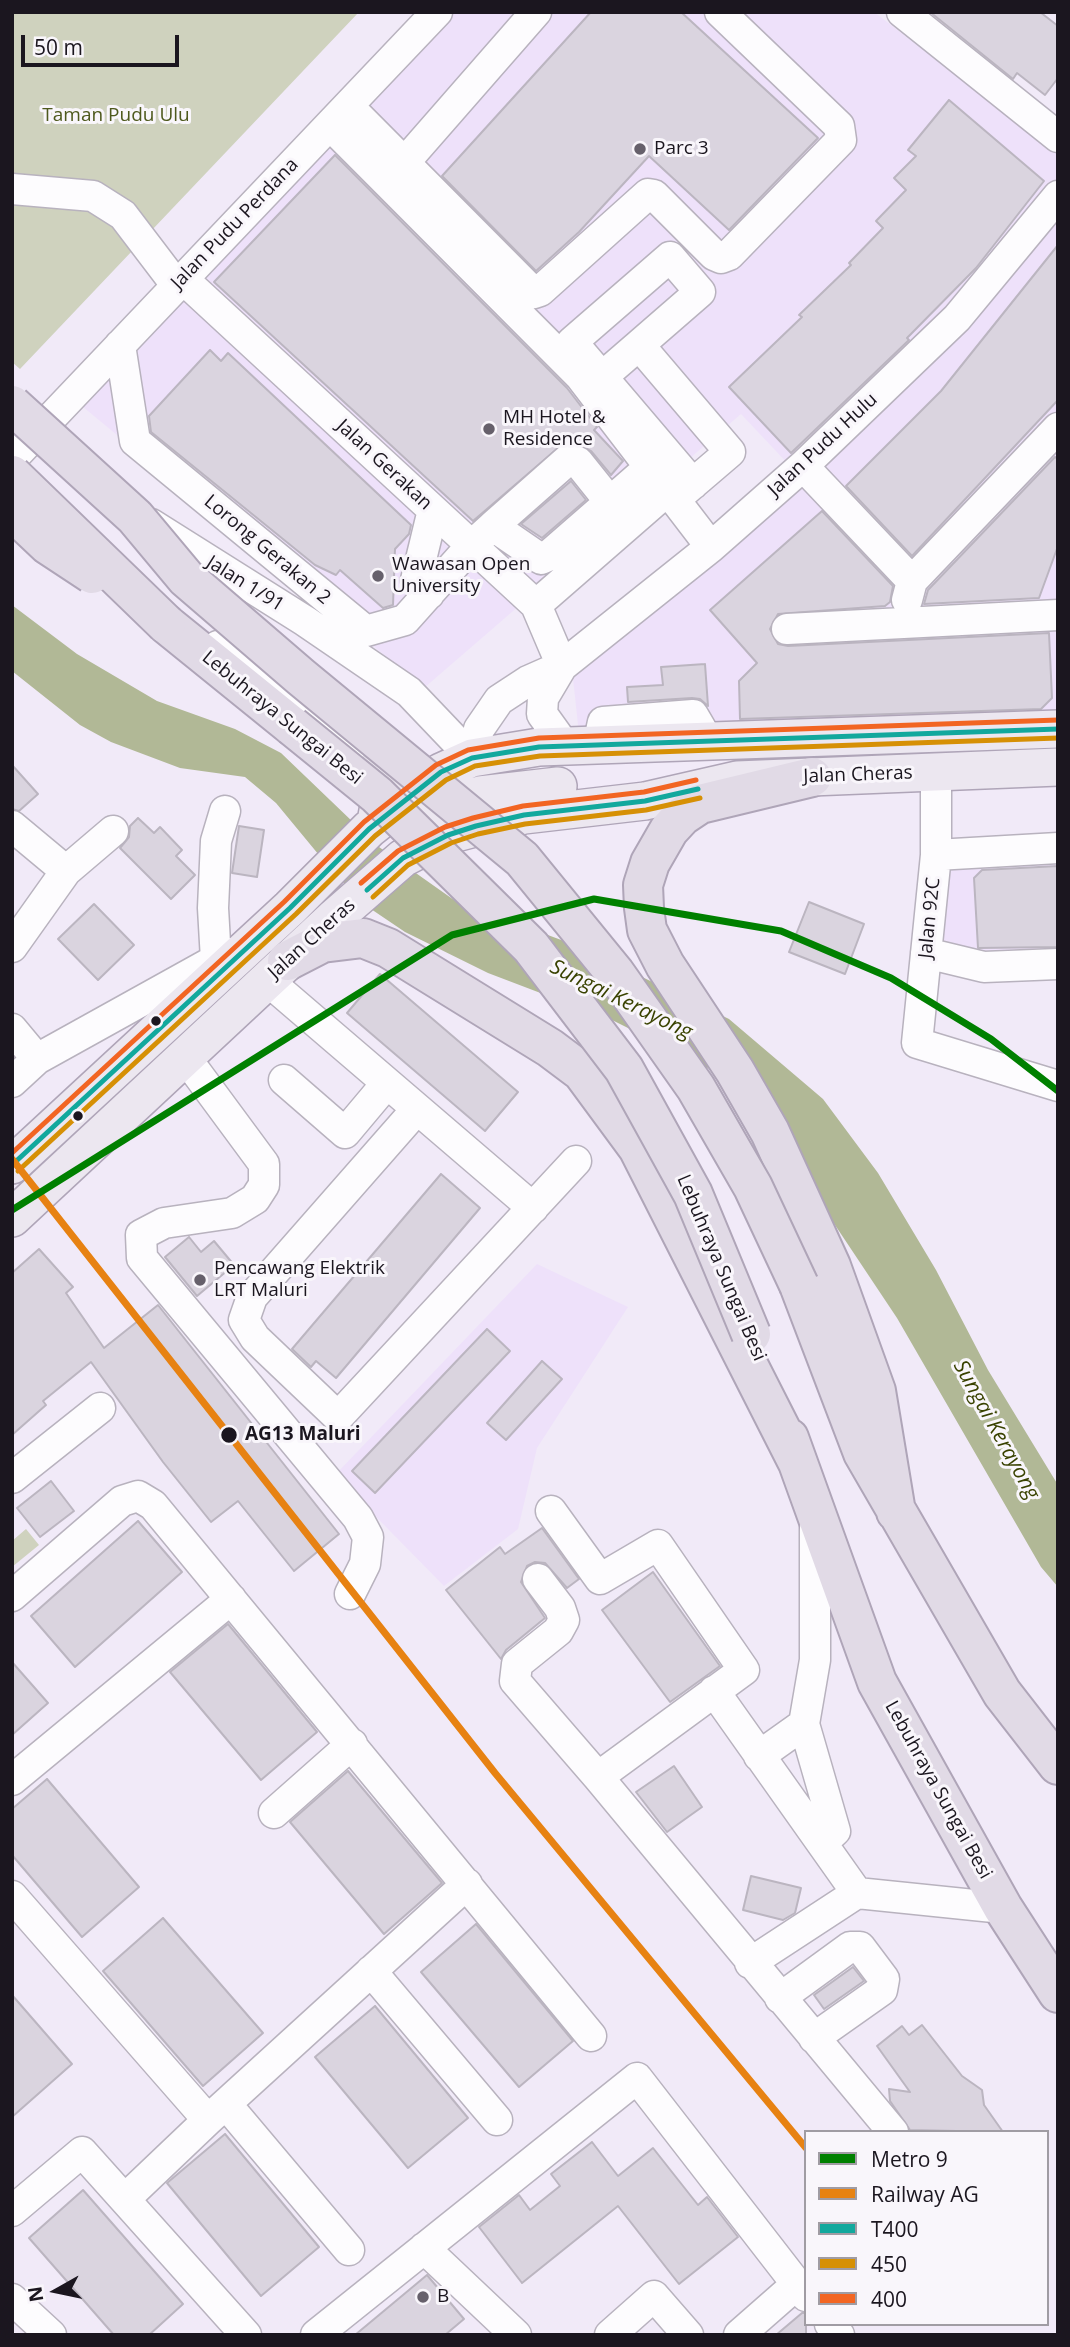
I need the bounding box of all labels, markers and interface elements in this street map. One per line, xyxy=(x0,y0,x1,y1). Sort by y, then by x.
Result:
scale bar xyxy=(24,21,182,65)
text: 50 m xyxy=(34,33,83,61)
park label: Taman Pudu Ulu xyxy=(42,105,190,127)
place label: Parc 3 xyxy=(654,138,709,160)
marker: Parc 3 xyxy=(632,141,648,157)
street label: Jalan Pudu Perdana xyxy=(167,154,303,294)
street label: Jalan Pudu Hulu xyxy=(764,389,882,501)
place label: MH Hotel & Residence xyxy=(503,407,605,451)
street label: Jalan Gerakan xyxy=(331,415,437,515)
marker: MH Hotel & Residence xyxy=(481,421,497,437)
street label: Lorong Gerakan 2 xyxy=(199,490,335,610)
street label: Jalan 1/91 xyxy=(202,551,288,617)
place label: Wawasan Open University xyxy=(392,554,530,598)
marker: Wawasan Open University xyxy=(370,568,386,584)
street label: Lebuhraya Sungai Besi xyxy=(197,646,367,790)
street label: Jalan Cheras xyxy=(803,762,913,788)
street label: Jalan 92C xyxy=(914,876,946,960)
street label: Jalan Cheras xyxy=(264,894,360,984)
water label: Sungai Kerayong xyxy=(546,955,696,1045)
unlabelled marker xyxy=(149,1014,163,1028)
unlabelled marker xyxy=(71,1109,85,1123)
street label: Lebuhraya Sungai Besi xyxy=(671,1172,771,1364)
place label: Pencawang Elektrik LRT Maluri xyxy=(214,1258,385,1302)
marker: Pencawang Elektrik LRT Maluri xyxy=(192,1272,208,1288)
water label: Sungai Kerayong xyxy=(947,1356,1045,1504)
place label: AG13 Maluri xyxy=(245,1424,361,1446)
marker: AG13 Maluri xyxy=(219,1425,239,1445)
street label: Lebuhraya Sungai Besi xyxy=(880,1697,996,1883)
legend xyxy=(804,2130,1049,2326)
text: Metro 9 xyxy=(871,2145,948,2173)
text: Railway AG xyxy=(871,2180,979,2208)
text: T400 xyxy=(871,2215,919,2243)
text: 450 xyxy=(871,2250,907,2278)
north arrow xyxy=(21,2256,91,2326)
text: N xyxy=(21,2285,49,2304)
text: 400 xyxy=(871,2285,907,2313)
place label: B xyxy=(437,2286,449,2308)
marker: B xyxy=(415,2289,431,2305)

